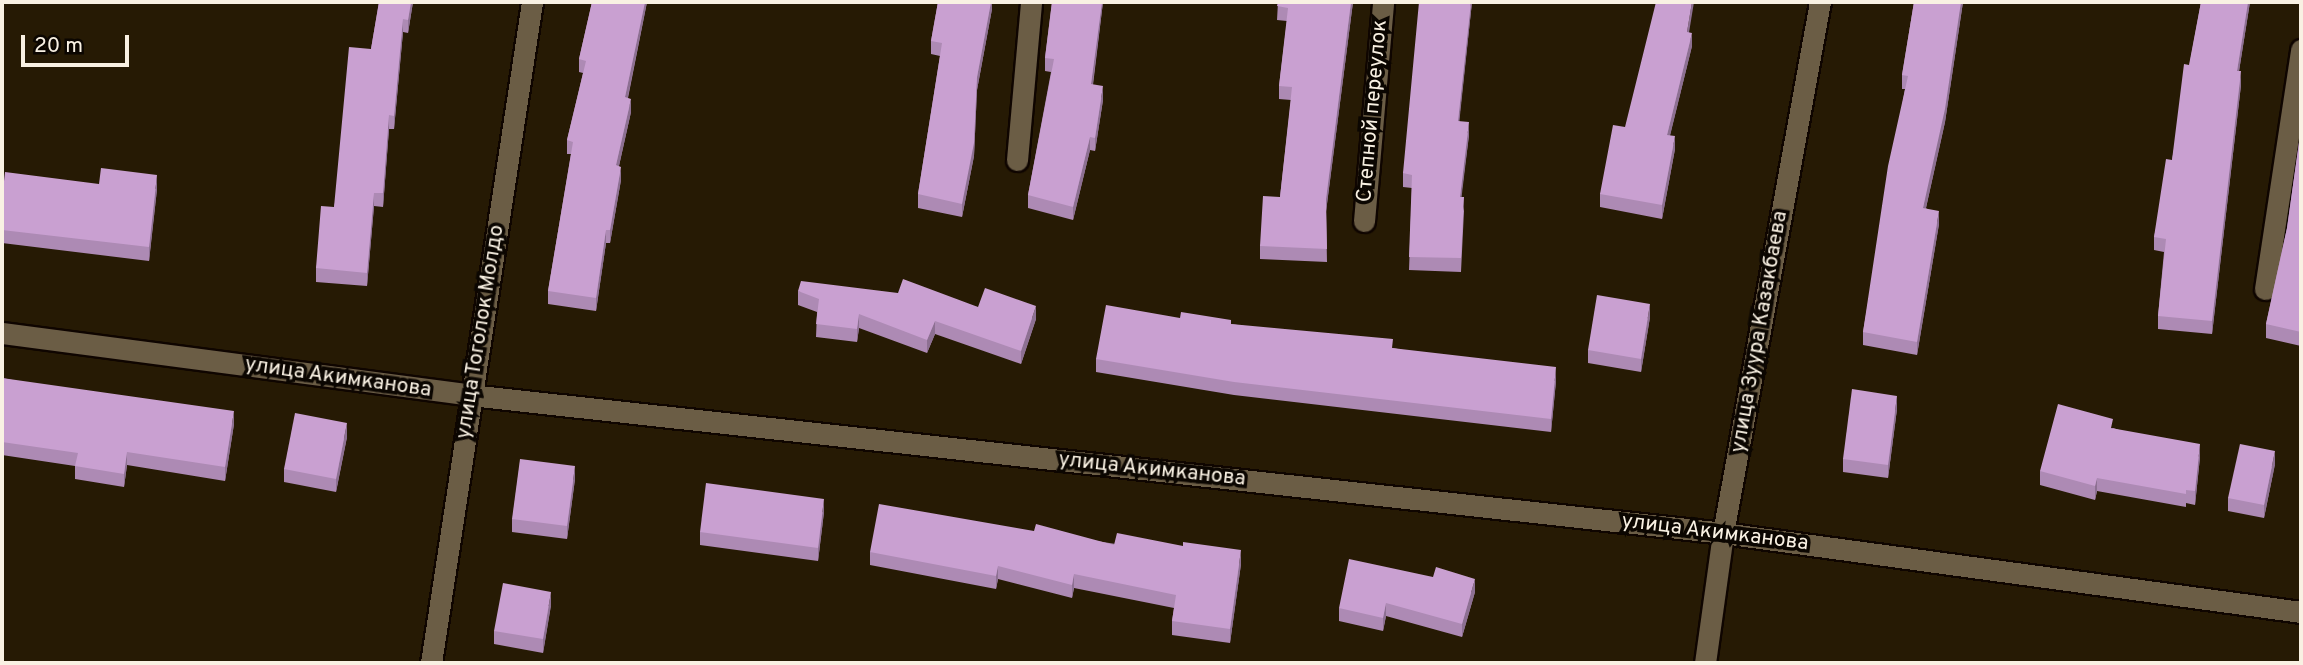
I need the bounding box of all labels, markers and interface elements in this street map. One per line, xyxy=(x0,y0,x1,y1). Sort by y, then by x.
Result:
street label: Степной переулок xyxy=(1352,19,1394,203)
scale bar xyxy=(24,21,133,65)
text: 20 m xyxy=(34,33,83,60)
street label: улица Зуура Казакбаева xyxy=(1726,209,1794,455)
street label: улица Тоголок Молдо xyxy=(452,223,510,441)
street label: улица Акимканова xyxy=(243,352,433,404)
street label: улица Акимканова xyxy=(1057,448,1247,492)
street label: улица Акимканова xyxy=(1620,509,1810,557)

